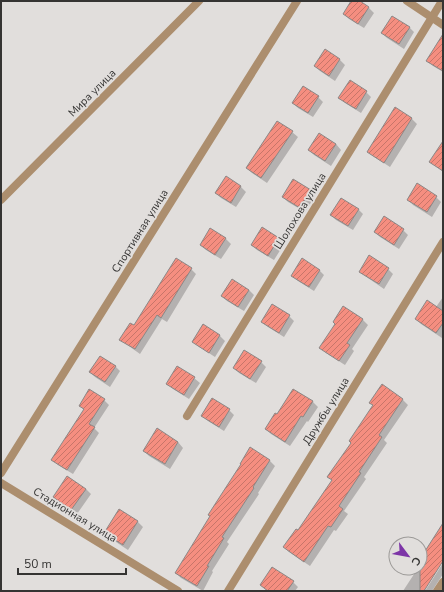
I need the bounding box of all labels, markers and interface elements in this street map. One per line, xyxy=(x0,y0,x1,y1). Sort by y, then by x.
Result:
street label: Мира улица xyxy=(65,66,119,120)
street label: Шолохова улица xyxy=(270,170,330,252)
street label: Спортивная улица xyxy=(108,186,172,276)
street label: Дружбы улица xyxy=(299,374,353,448)
street label: Стадионная улица xyxy=(30,484,120,546)
north arrow xyxy=(388,536,428,576)
scale bar xyxy=(18,550,126,576)
text: С xyxy=(407,554,424,569)
text: 50 m xyxy=(24,556,52,572)

